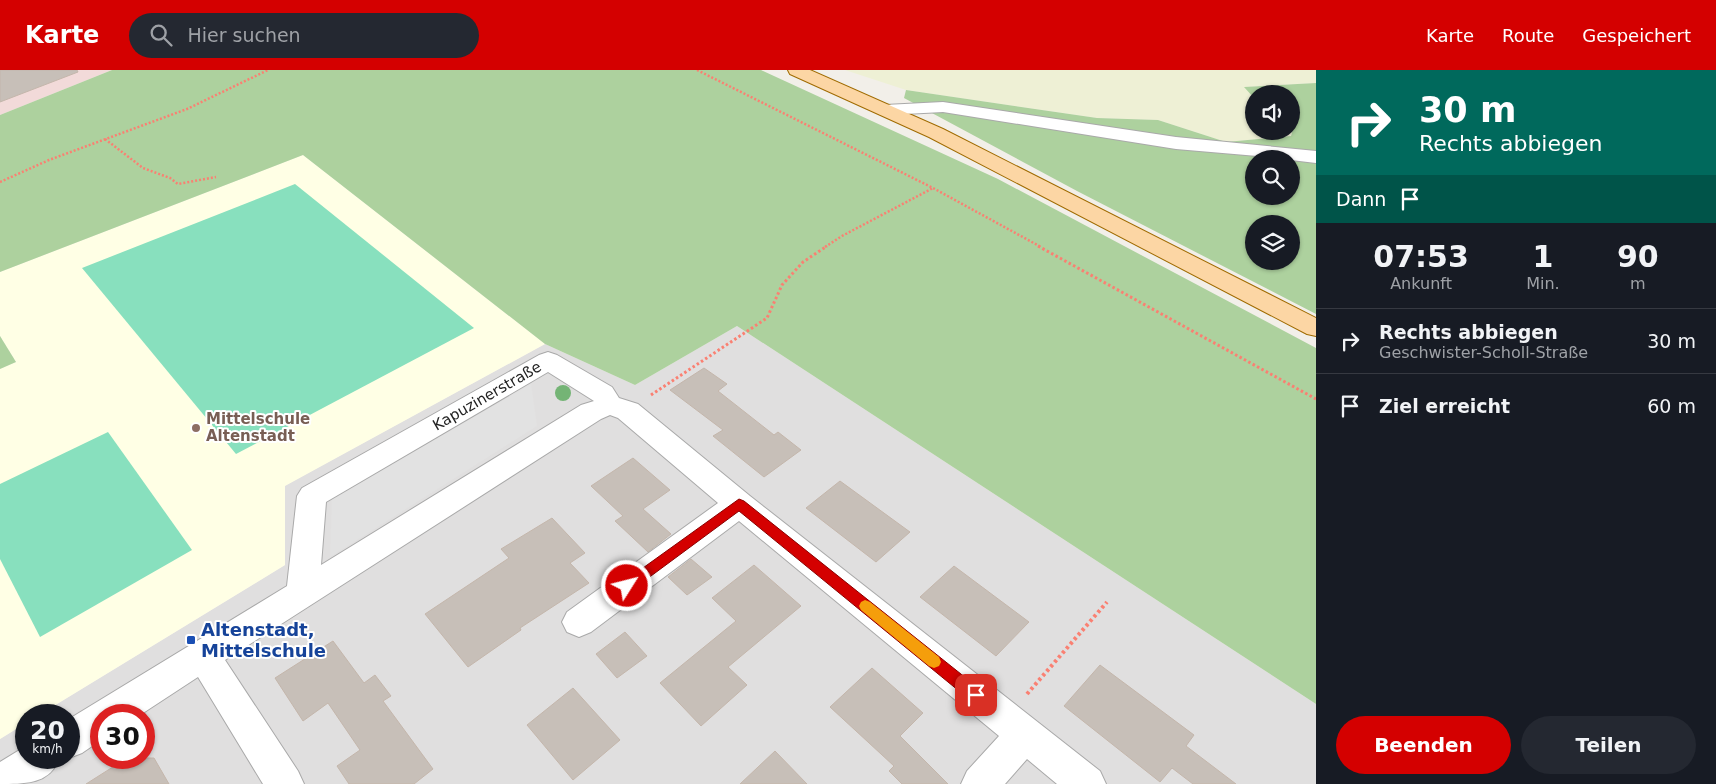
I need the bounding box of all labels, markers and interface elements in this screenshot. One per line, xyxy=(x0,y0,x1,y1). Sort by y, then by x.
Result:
search box xyxy=(129,13,479,58)
text: Karte xyxy=(25,21,99,49)
icon: search xyxy=(147,21,175,49)
text: Hier suchen xyxy=(187,24,301,46)
text: Karte xyxy=(1426,25,1474,46)
text: Route xyxy=(1502,25,1554,46)
text: Gespeichert xyxy=(1582,25,1691,46)
map controls xyxy=(1245,85,1300,270)
button: sound xyxy=(1245,85,1300,140)
icon: right xyxy=(1336,90,1401,155)
text: 30 m xyxy=(1419,90,1516,130)
text: Rechts abbiegen xyxy=(1419,131,1602,156)
button: search xyxy=(1245,150,1300,205)
icon: arrive xyxy=(1396,185,1424,213)
text: Dann xyxy=(1336,188,1386,210)
button: layers xyxy=(1245,215,1300,270)
text: 07:53 xyxy=(1373,239,1469,274)
text: 1 xyxy=(1532,239,1553,274)
text: 90 xyxy=(1617,239,1659,274)
text: Ankunft xyxy=(1390,274,1452,293)
text: Min. xyxy=(1526,274,1560,293)
text: m xyxy=(1630,274,1646,293)
text: Rechts abbiegen xyxy=(1379,321,1558,343)
icon: right xyxy=(1336,327,1364,355)
text: 30 m xyxy=(1647,330,1696,352)
text: Geschwister-Scholl-Straße xyxy=(1379,343,1588,362)
street label: Kapuzinerstraße xyxy=(429,358,545,434)
icon: arrive xyxy=(1336,392,1364,420)
text: Ziel erreicht xyxy=(1379,395,1510,417)
text: 60 m xyxy=(1647,395,1696,417)
place label: Mittelschule Altenstadt xyxy=(206,410,310,445)
marker: Mittelschule Altenstadt xyxy=(190,422,202,434)
position arrow xyxy=(600,559,652,611)
place label: Altenstadt, Mittelschule xyxy=(201,619,326,661)
marker: Altenstadt, Mittelschule xyxy=(185,634,197,646)
pin xyxy=(955,674,997,716)
icon: arrive xyxy=(962,681,990,709)
speed limit sign: 30 xyxy=(90,704,155,769)
text: 20 xyxy=(30,716,65,745)
button: Beenden xyxy=(1336,716,1511,774)
button: Teilen xyxy=(1521,716,1696,774)
text: km/h xyxy=(32,742,63,756)

